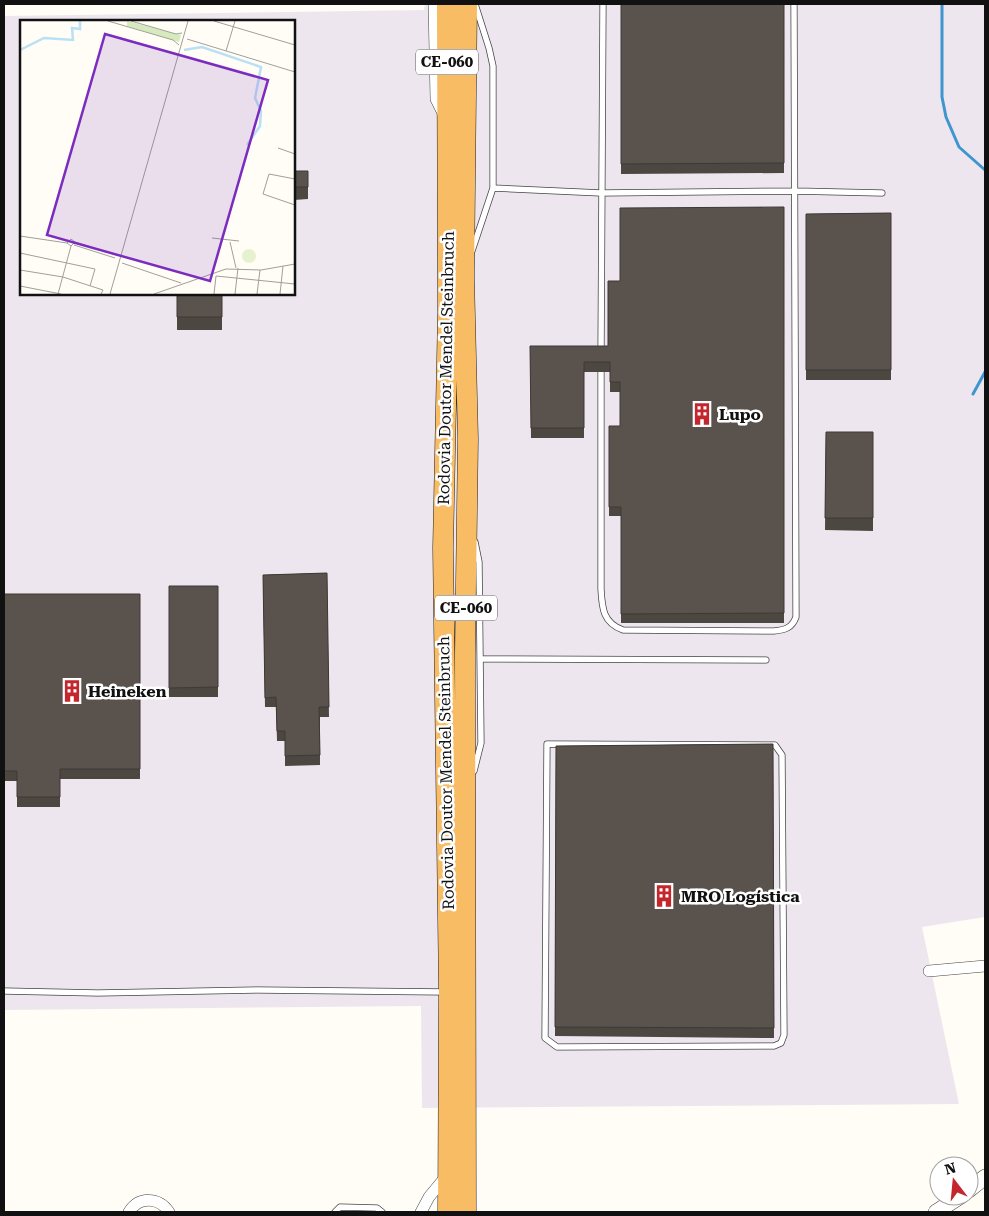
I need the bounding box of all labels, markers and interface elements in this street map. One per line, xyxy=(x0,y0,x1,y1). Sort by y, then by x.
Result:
inset map xyxy=(20,20,295,295)
road number: CE-060 xyxy=(416,50,478,74)
street label: Rodovia Doutor Mendel Steinbruch xyxy=(434,231,458,505)
building icon: Lupo xyxy=(689,401,715,427)
place label: Lupo xyxy=(719,405,761,424)
road number: CE-060 xyxy=(435,596,497,620)
street label: Rodovia Doutor Mendel Steinbruch xyxy=(434,636,458,910)
building icon: Heineken xyxy=(59,678,85,704)
place label: Heineken xyxy=(88,682,167,701)
building icon: MRO Logística xyxy=(651,883,677,909)
place label: MRO Logística xyxy=(681,887,800,906)
north arrow xyxy=(929,1156,979,1206)
text: N xyxy=(943,1159,958,1178)

